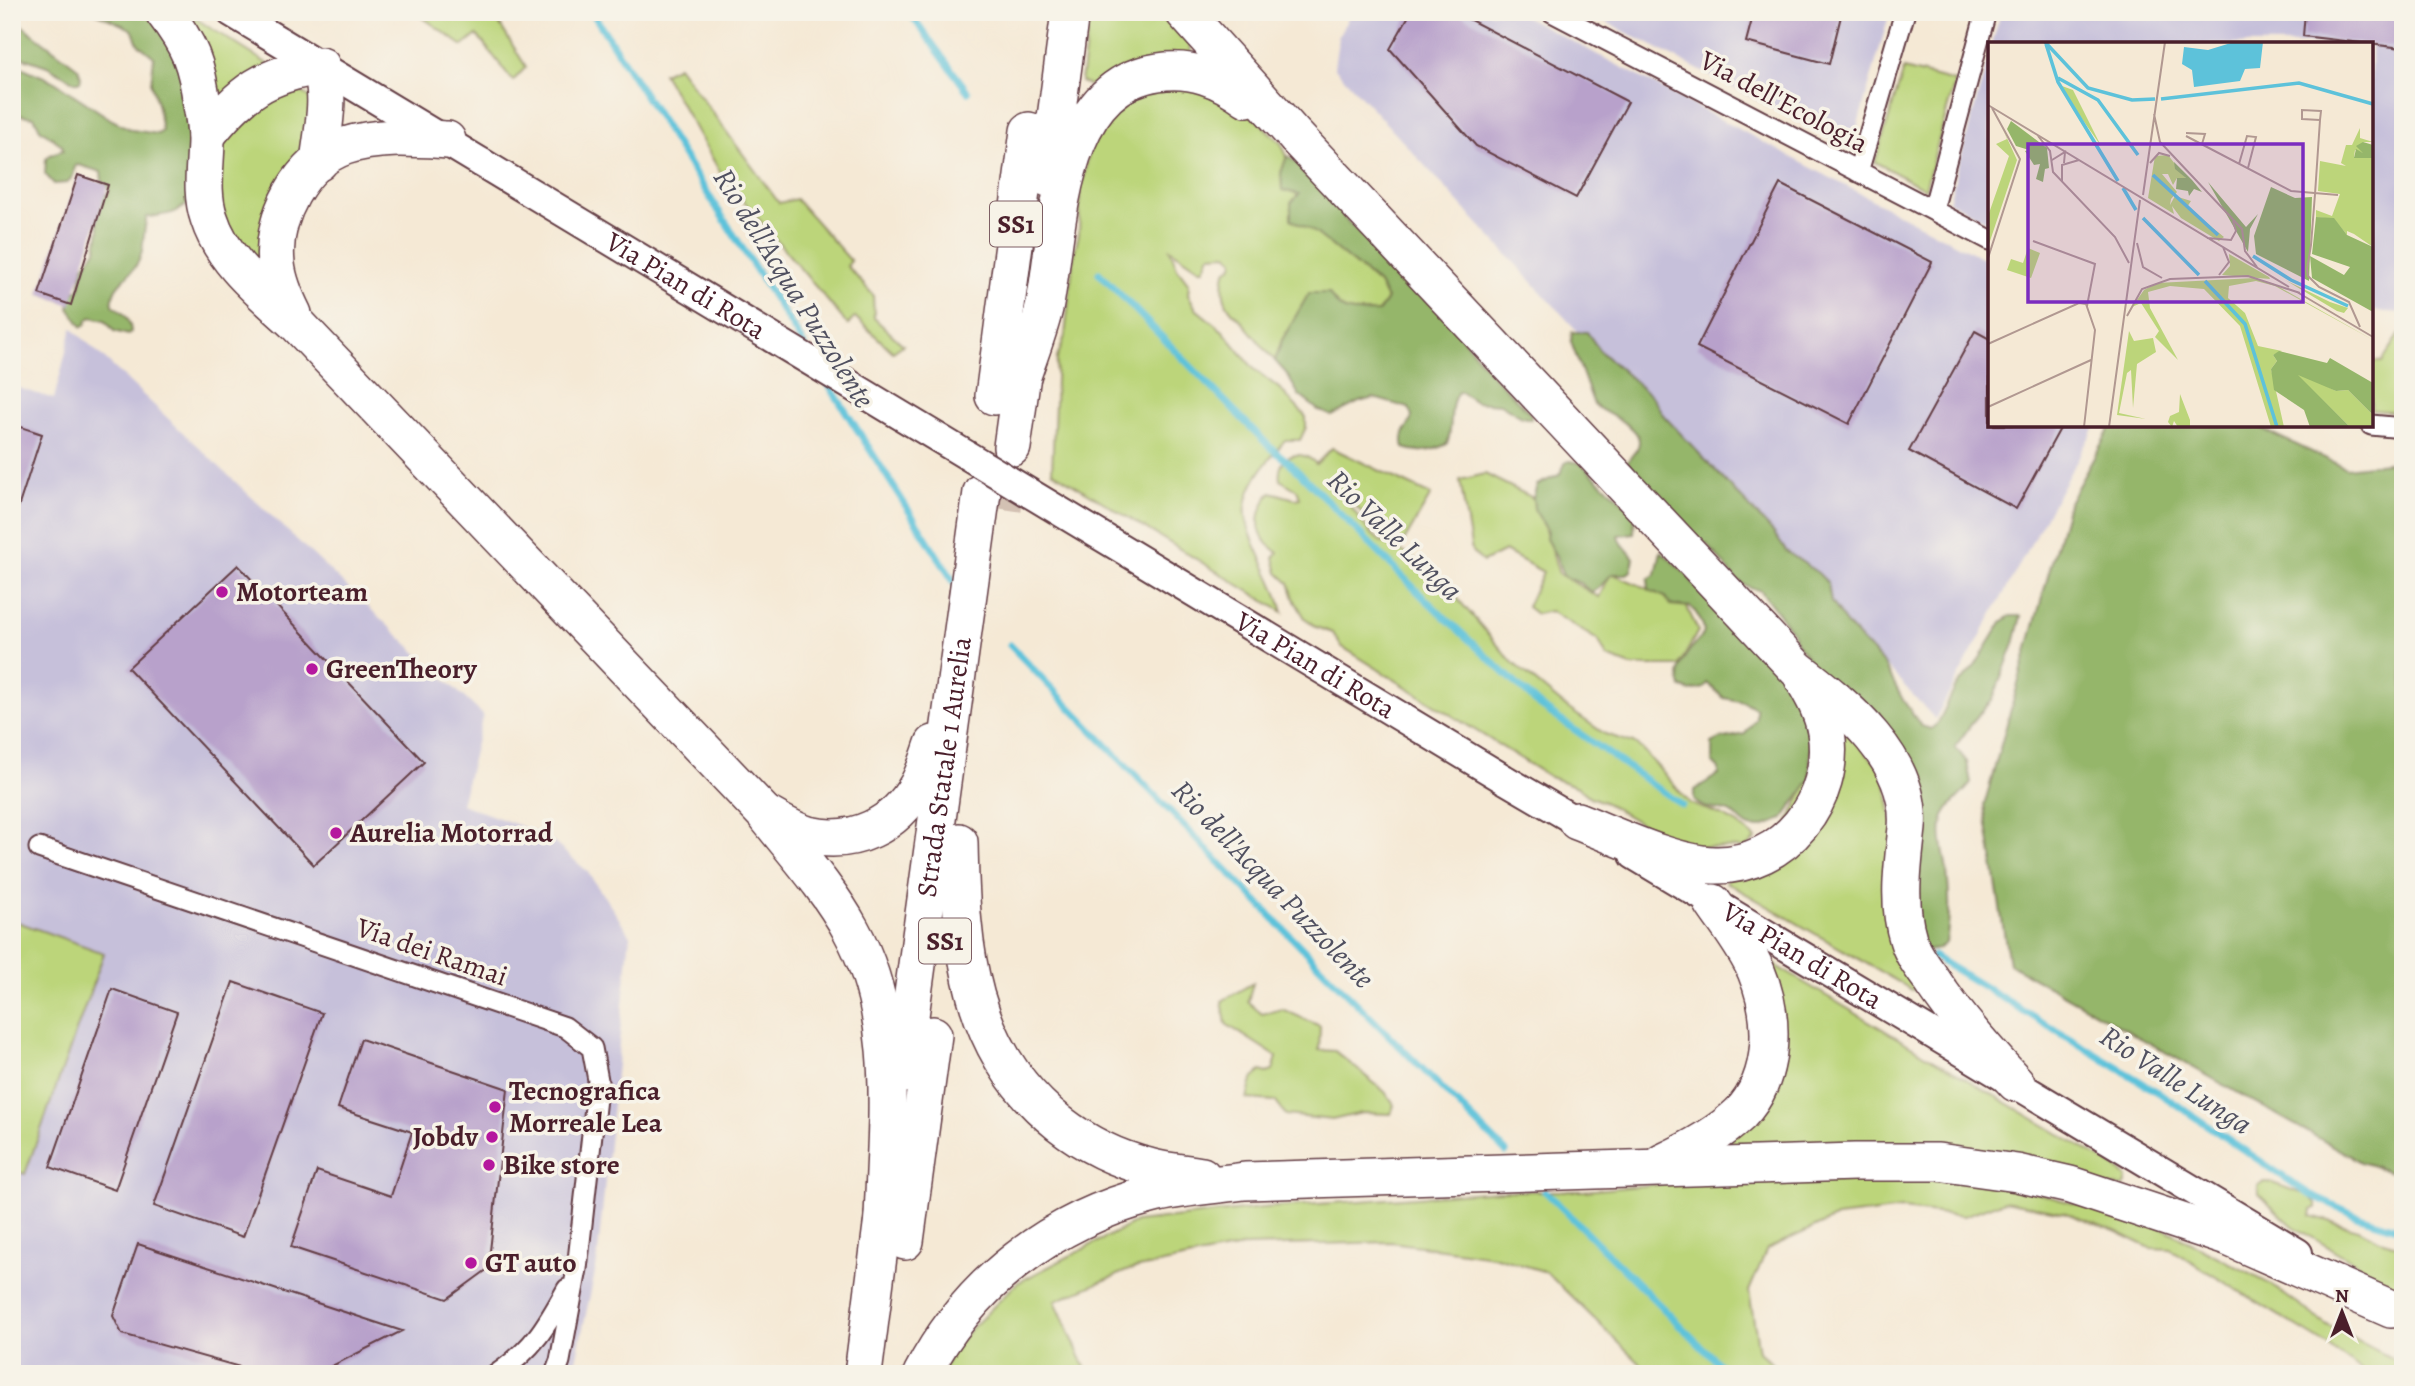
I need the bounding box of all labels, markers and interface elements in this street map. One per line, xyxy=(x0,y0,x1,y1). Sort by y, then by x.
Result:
street label: Via dell'Ecologia xyxy=(1692,41,1875,162)
inset map xyxy=(1988,42,2373,427)
water label: Rio dell'Acqua Puzzolente xyxy=(704,160,884,416)
road number: SS1 xyxy=(990,202,1042,246)
street label: Via Pian di Rota xyxy=(598,222,773,349)
water label: Rio Valle Lunga xyxy=(1319,460,1471,610)
place label: Motorteam xyxy=(236,573,368,611)
marker: Motorteam xyxy=(214,584,230,600)
street label: Via Pian di Rota xyxy=(1227,602,1402,728)
street label: Strada Statale 1 Aurelia xyxy=(908,634,981,900)
place label: GreenTheory xyxy=(326,650,478,688)
marker: GreenTheory xyxy=(304,661,320,677)
water label: Rio dell'Acqua Puzzolente xyxy=(1163,771,1383,997)
place label: Aurelia Motorrad xyxy=(349,814,554,852)
marker: Aurelia Motorrad xyxy=(328,825,344,841)
street label: Via Pian di Rota xyxy=(1714,893,1889,1018)
street label: Via dei Ramai xyxy=(350,908,513,996)
road number: SS1 xyxy=(919,918,971,964)
water label: Rio Valle Lunga xyxy=(2092,1016,2260,1144)
place label: Tecnografica Morreale Lea xyxy=(509,1072,663,1142)
marker: Tecnografica Morreale Lea xyxy=(487,1099,503,1115)
place label: Jobdv xyxy=(413,1118,479,1156)
marker: Jobdv xyxy=(484,1129,500,1145)
place label: Bike store xyxy=(503,1146,620,1184)
marker: Bike store xyxy=(481,1157,497,1173)
place label: GT auto xyxy=(485,1244,577,1282)
marker: GT auto xyxy=(463,1255,479,1271)
north arrow xyxy=(2306,1278,2376,1348)
text: N xyxy=(2335,1283,2349,1309)

